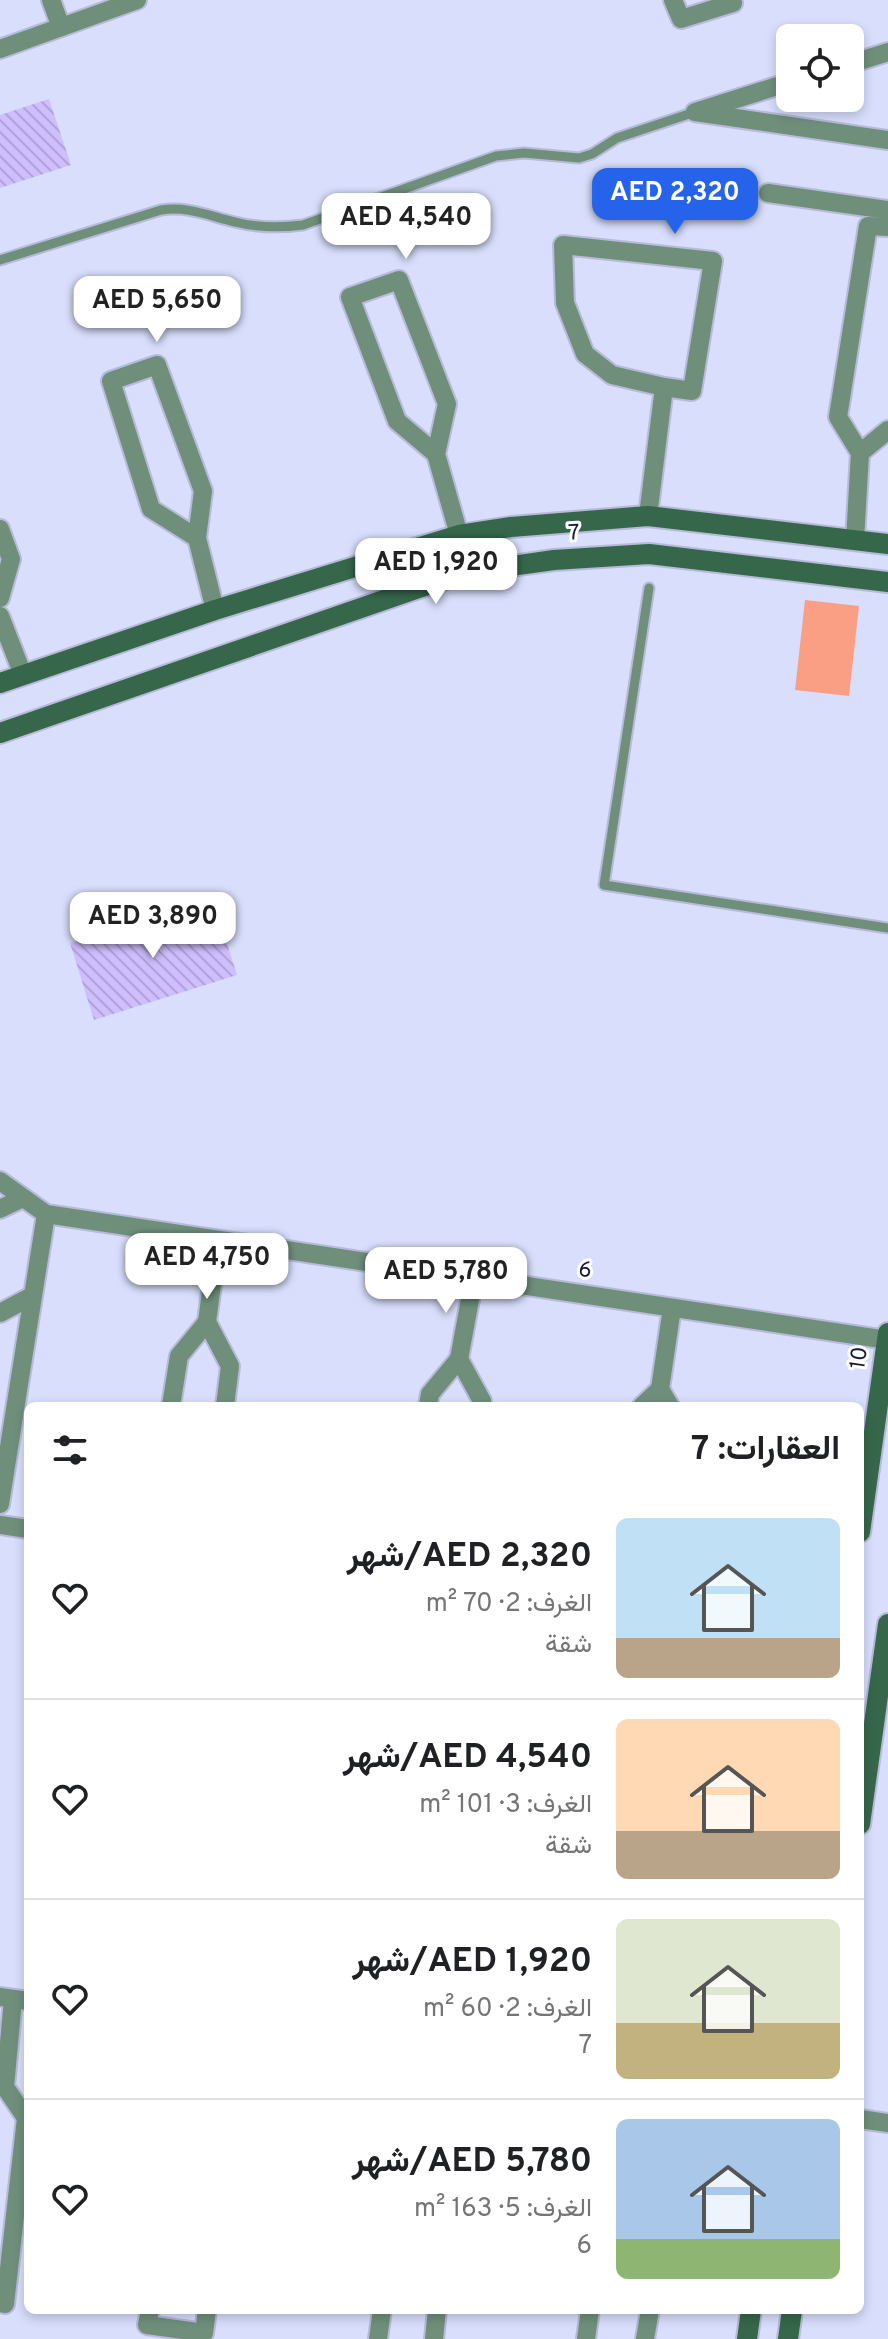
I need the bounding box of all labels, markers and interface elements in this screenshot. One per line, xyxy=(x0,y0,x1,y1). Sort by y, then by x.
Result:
map controls xyxy=(776,24,864,112)
button: locate xyxy=(776,24,864,112)
pin: AED 2,320 xyxy=(583,168,767,236)
text: AED 2,320 xyxy=(610,177,740,210)
pin: AED 4,540 xyxy=(314,193,498,261)
text: AED 4,540 xyxy=(340,202,472,235)
pin: AED 5,650 xyxy=(65,276,249,344)
text: AED 5,650 xyxy=(92,285,222,318)
street label: 7 xyxy=(568,520,580,548)
pin: AED 1,920 xyxy=(344,538,528,606)
text: AED 1,920 xyxy=(373,547,499,580)
pin: AED 3,890 xyxy=(61,892,245,960)
text: AED 3,890 xyxy=(88,901,218,934)
pin: AED 4,750 xyxy=(115,1233,299,1301)
text: AED 4,750 xyxy=(143,1242,271,1275)
pin: AED 5,780 xyxy=(354,1247,538,1315)
text: AED 5,780 xyxy=(383,1256,509,1289)
street label: 6 xyxy=(577,1257,593,1285)
street label: 10 xyxy=(845,1345,875,1371)
icon: filters xyxy=(48,1428,92,1472)
text: العقارات: 7 xyxy=(691,1429,840,1472)
text: AED 2,320/شهر xyxy=(347,1536,592,1579)
icon: home xyxy=(680,1550,776,1646)
icon: heart xyxy=(48,1576,92,1620)
text: الغرف: 2 · 70 m² xyxy=(426,1588,592,1621)
text: شقة xyxy=(545,1629,592,1662)
text: AED 4,540/شهر xyxy=(343,1737,592,1780)
icon: home xyxy=(680,1751,776,1847)
icon: heart xyxy=(48,1777,92,1821)
text: الغرف: 3 · 101 m² xyxy=(419,1789,592,1822)
text: شقة xyxy=(545,1830,592,1863)
text: AED 1,920/شهر xyxy=(352,1941,592,1984)
icon: home xyxy=(680,1951,776,2047)
icon: heart xyxy=(48,1977,92,2021)
text: الغرف: 2 · 60 m² xyxy=(423,1993,592,2026)
text: 7 xyxy=(578,2030,592,2063)
text: AED 5,780/شهر xyxy=(352,2141,592,2184)
icon: home xyxy=(680,2151,776,2247)
icon: heart xyxy=(48,2177,92,2221)
text: الغرف: 5 · 163 m² xyxy=(414,2193,592,2226)
text: 6 xyxy=(576,2230,592,2263)

